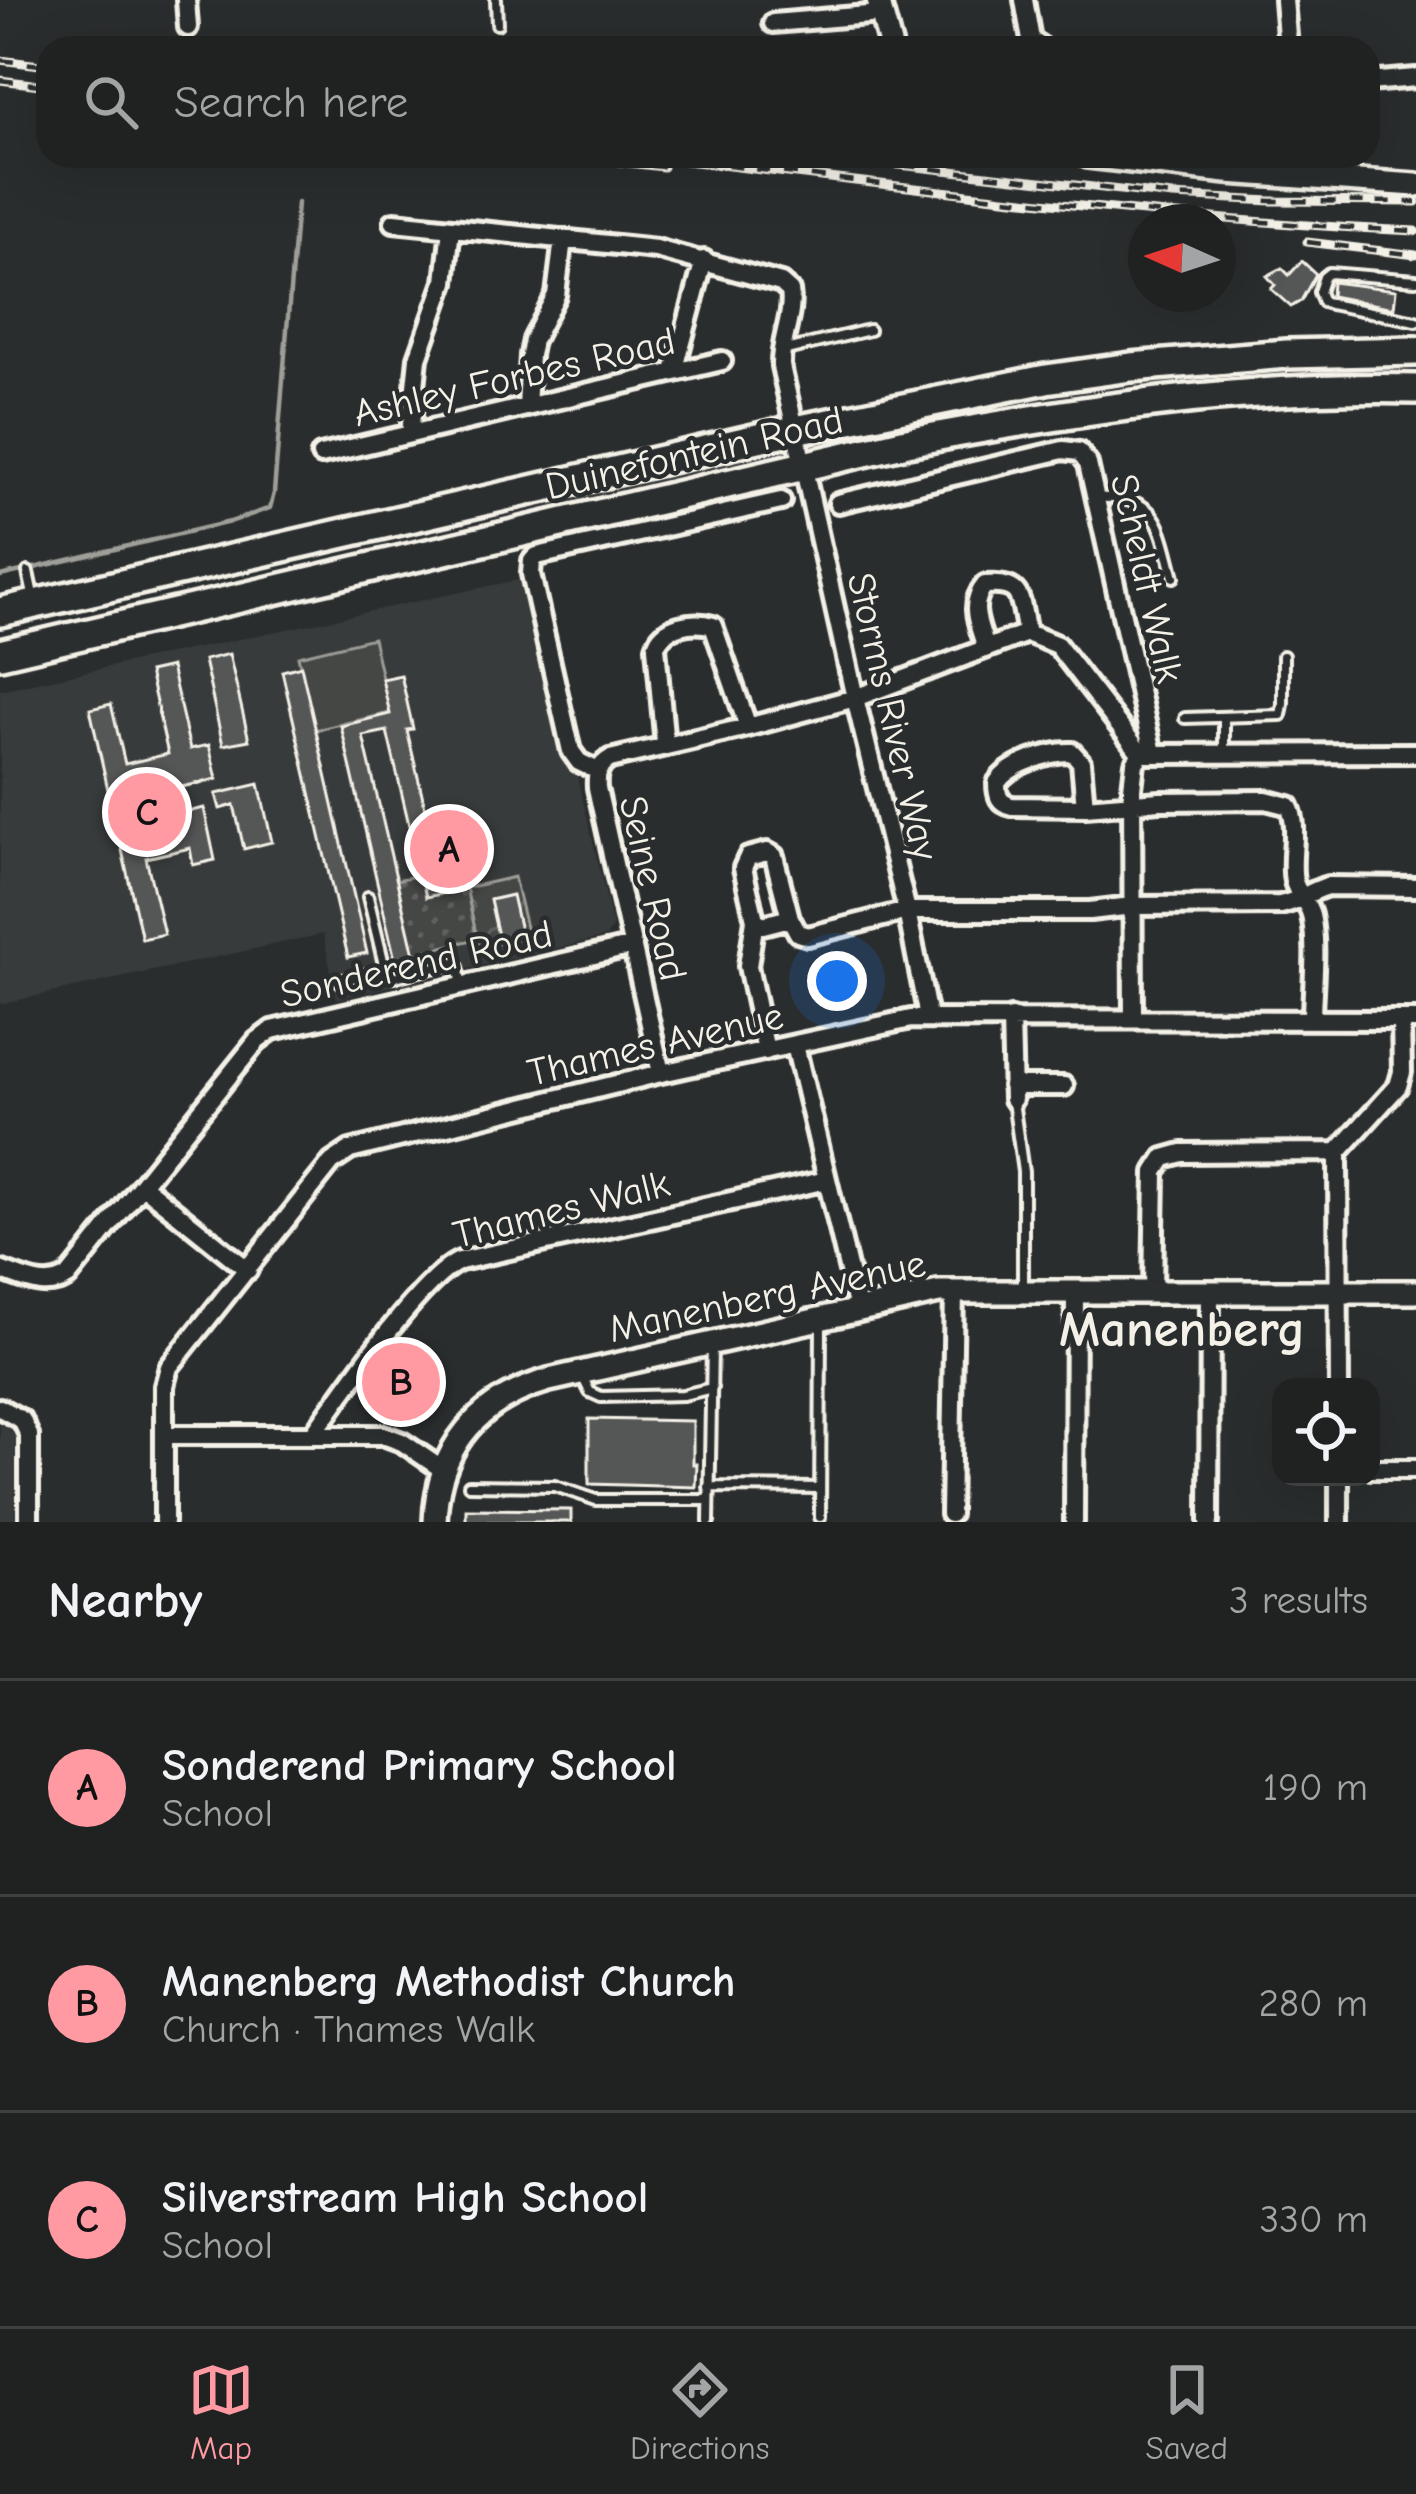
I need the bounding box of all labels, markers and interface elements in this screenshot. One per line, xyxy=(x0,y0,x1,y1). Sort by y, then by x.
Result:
search box xyxy=(36,36,1380,168)
icon: search xyxy=(78,69,144,135)
text: Search here xyxy=(174,76,408,128)
north arrow xyxy=(1128,204,1236,312)
street label: Ashley Forbes Road xyxy=(349,319,679,436)
street label: Duinefontein Road xyxy=(541,397,848,510)
street label: Scheldt Walk xyxy=(1101,470,1192,687)
street label: Storms River Way xyxy=(838,568,948,865)
pin: C xyxy=(108,767,186,857)
street label: Seine Road xyxy=(609,792,696,985)
pin: A xyxy=(410,804,488,894)
street label: Sonderend Road xyxy=(276,911,557,1018)
your location xyxy=(807,951,867,1011)
street label: Thames Avenue xyxy=(523,993,788,1096)
street label: Thames Walk xyxy=(449,1161,674,1258)
street label: Manenberg Avenue xyxy=(605,1241,930,1352)
district label: Manenberg xyxy=(1059,1300,1305,1359)
pin: B xyxy=(362,1337,440,1427)
map controls xyxy=(1272,1378,1380,1486)
button: locate xyxy=(1272,1378,1380,1486)
text: Nearby xyxy=(48,1571,202,1630)
text: 3 results xyxy=(1229,1578,1368,1623)
text: Sonderend Primary School xyxy=(162,1739,677,1791)
text: A xyxy=(76,1765,98,1810)
text: 190 m xyxy=(1263,1765,1368,1810)
text: School xyxy=(162,1791,273,1836)
text: Manenberg Methodist Church xyxy=(162,1955,736,2007)
text: B xyxy=(75,1981,99,2026)
text: 280 m xyxy=(1258,1981,1368,2026)
text: Church · Thames Walk xyxy=(162,2007,535,2052)
text: Silverstream High School xyxy=(162,2171,648,2223)
text: C xyxy=(75,2197,99,2242)
text: 330 m xyxy=(1260,2197,1368,2242)
text: School xyxy=(162,2223,273,2268)
tab: Map xyxy=(188,2357,254,2467)
tab: Directions xyxy=(630,2357,770,2467)
tab: Saved xyxy=(1146,2357,1228,2467)

